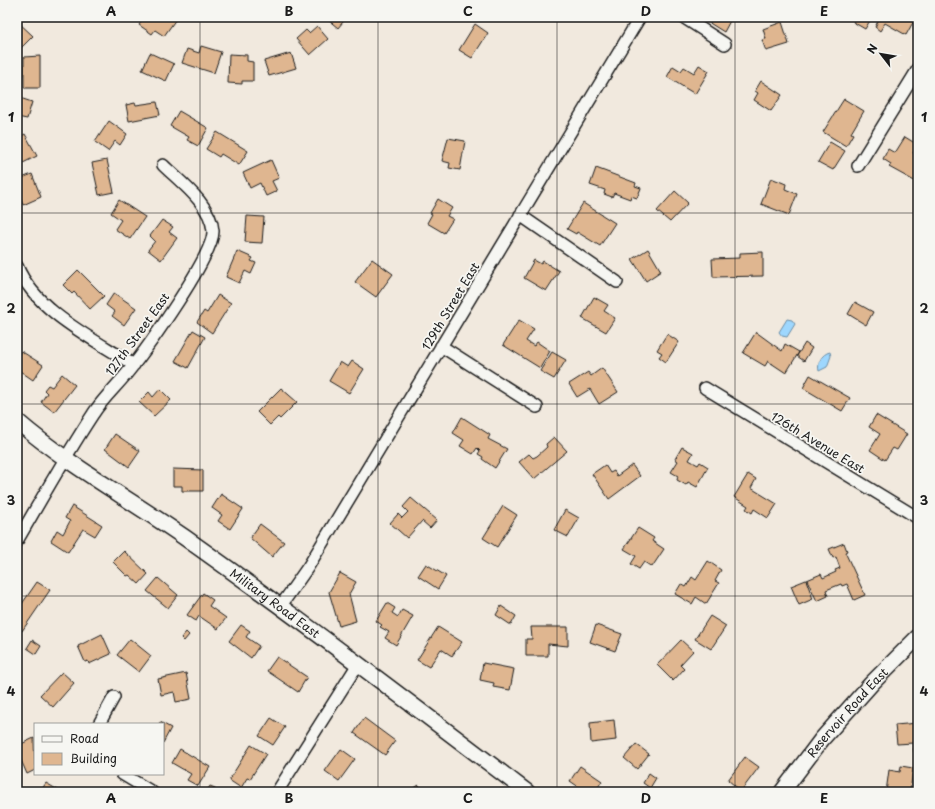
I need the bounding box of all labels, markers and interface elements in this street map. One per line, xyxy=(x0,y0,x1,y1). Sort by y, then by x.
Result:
text: A xyxy=(106,1,116,20)
text: B xyxy=(285,1,294,20)
text: C xyxy=(463,1,473,20)
text: D xyxy=(641,1,651,20)
text: E xyxy=(820,1,828,20)
north arrow xyxy=(861,34,901,74)
text: N xyxy=(862,40,882,57)
text: 1 xyxy=(8,107,14,126)
text: 1 xyxy=(921,107,927,126)
street label: 129th Street East xyxy=(417,258,484,353)
street label: 127th Street East xyxy=(101,289,173,379)
text: 2 xyxy=(6,298,16,317)
text: 2 xyxy=(919,298,929,317)
street label: 126th Avenue East xyxy=(768,407,869,477)
text: 3 xyxy=(7,490,16,509)
text: 3 xyxy=(920,490,929,509)
street label: Military Road East xyxy=(227,564,324,642)
street label: Reservoir Road East xyxy=(802,663,892,761)
text: 4 xyxy=(7,681,16,700)
text: 4 xyxy=(920,681,929,700)
legend xyxy=(34,723,164,775)
text: Road xyxy=(70,729,99,747)
text: Building xyxy=(70,749,117,767)
text: A xyxy=(106,788,116,807)
text: B xyxy=(285,788,294,807)
text: C xyxy=(463,788,473,807)
text: D xyxy=(641,788,651,807)
text: E xyxy=(820,788,828,807)

